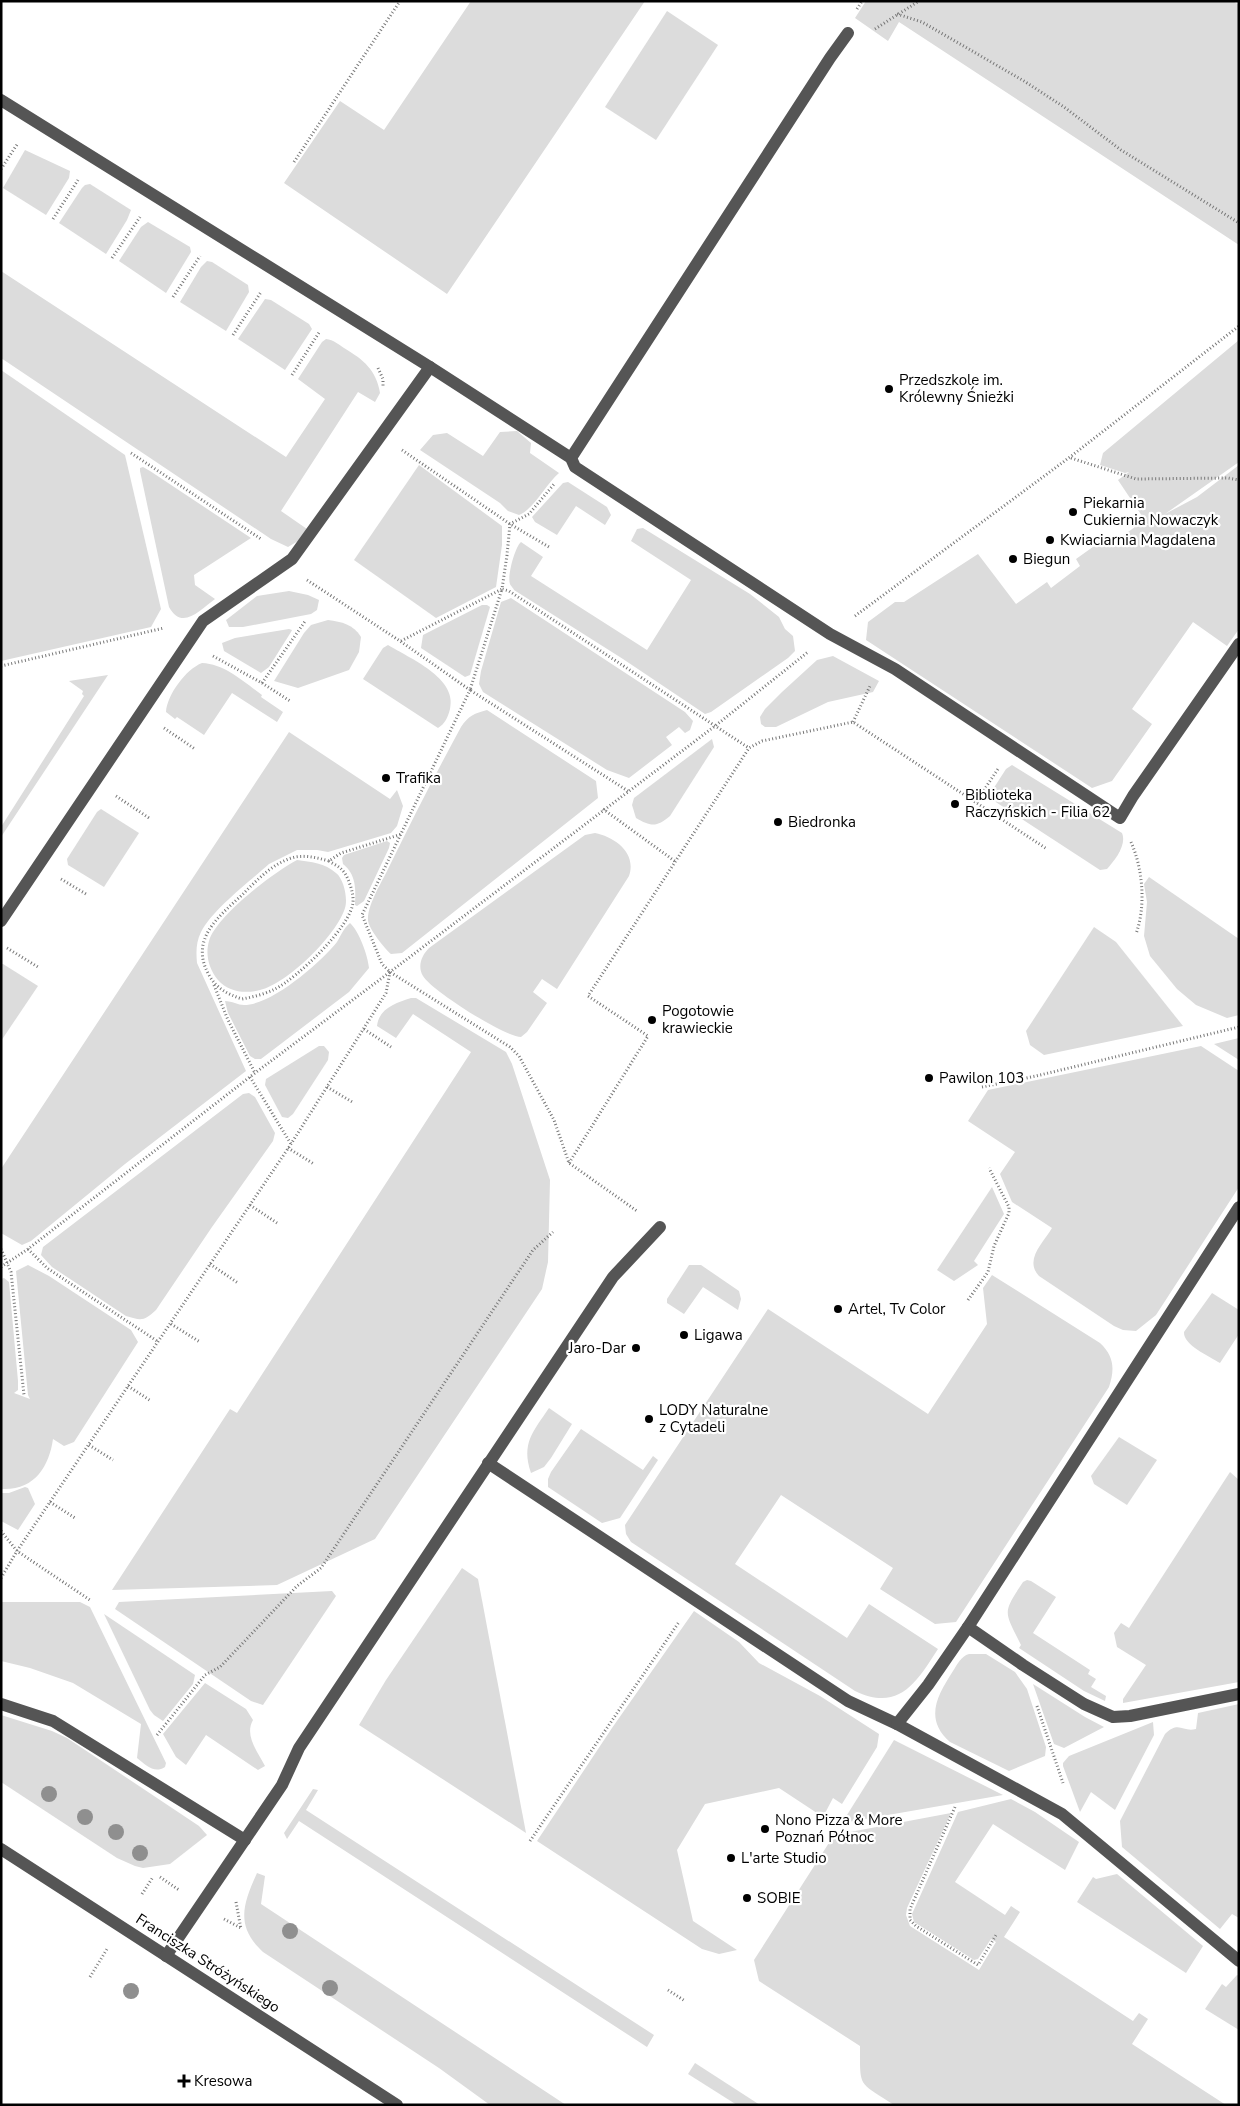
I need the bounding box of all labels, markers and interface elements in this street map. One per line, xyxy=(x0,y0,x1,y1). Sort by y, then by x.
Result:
place label: Przedszkole im. Królewny Śnieżki xyxy=(899,370,1014,407)
marker: Przedszkole im. Królewny Śnieżki xyxy=(883,383,895,395)
place label: Piekarnia Cukiernia Nowaczyk xyxy=(1083,493,1219,530)
marker: Piekarnia Cukiernia Nowaczyk xyxy=(1067,506,1079,518)
place label: Kwiaciarnia Magdalena xyxy=(1060,530,1216,550)
marker: Kwiaciarnia Magdalena xyxy=(1044,534,1056,546)
place label: Biegun xyxy=(1023,549,1070,569)
marker: Biegun xyxy=(1007,553,1019,565)
place label: Trafika xyxy=(396,768,441,788)
marker: Trafika xyxy=(380,772,392,784)
place label: Biblioteka Raczyńskich - Filia 62 xyxy=(965,785,1110,822)
marker: Biblioteka Raczyńskich - Filia 62 xyxy=(949,798,961,810)
place label: Biedronka xyxy=(788,812,856,832)
marker: Biedronka xyxy=(772,816,784,828)
place label: Pogotowie krawieckie xyxy=(662,1001,734,1038)
marker: Pogotowie krawieckie xyxy=(646,1014,658,1026)
place label: Pawilon 103 xyxy=(939,1068,1024,1088)
marker: Pawilon 103 xyxy=(923,1072,935,1084)
place label: Artel, Tv Color xyxy=(848,1299,946,1319)
marker: Artel, Tv Color xyxy=(832,1303,844,1315)
place label: Ligawa xyxy=(694,1325,743,1345)
marker: Ligawa xyxy=(678,1329,690,1341)
place label: Jaro-Dar xyxy=(568,1338,627,1358)
marker: Jaro-Dar xyxy=(630,1342,642,1354)
place label: LODY Naturalne z Cytadeli xyxy=(659,1400,768,1437)
marker: LODY Naturalne z Cytadeli xyxy=(643,1413,655,1425)
place label: Nono Pizza & More Poznań Północ xyxy=(775,1810,902,1847)
marker: Nono Pizza & More Poznań Północ xyxy=(759,1823,771,1835)
place label: L'arte Studio xyxy=(741,1848,827,1868)
marker: L'arte Studio xyxy=(725,1852,737,1864)
place label: SOBIE xyxy=(757,1888,800,1908)
marker: SOBIE xyxy=(741,1892,753,1904)
street label: Franciszka Stróżyńskiego xyxy=(132,1909,284,2017)
place label: Kresowa xyxy=(194,2071,253,2091)
marker: Kresowa xyxy=(178,2075,190,2087)

